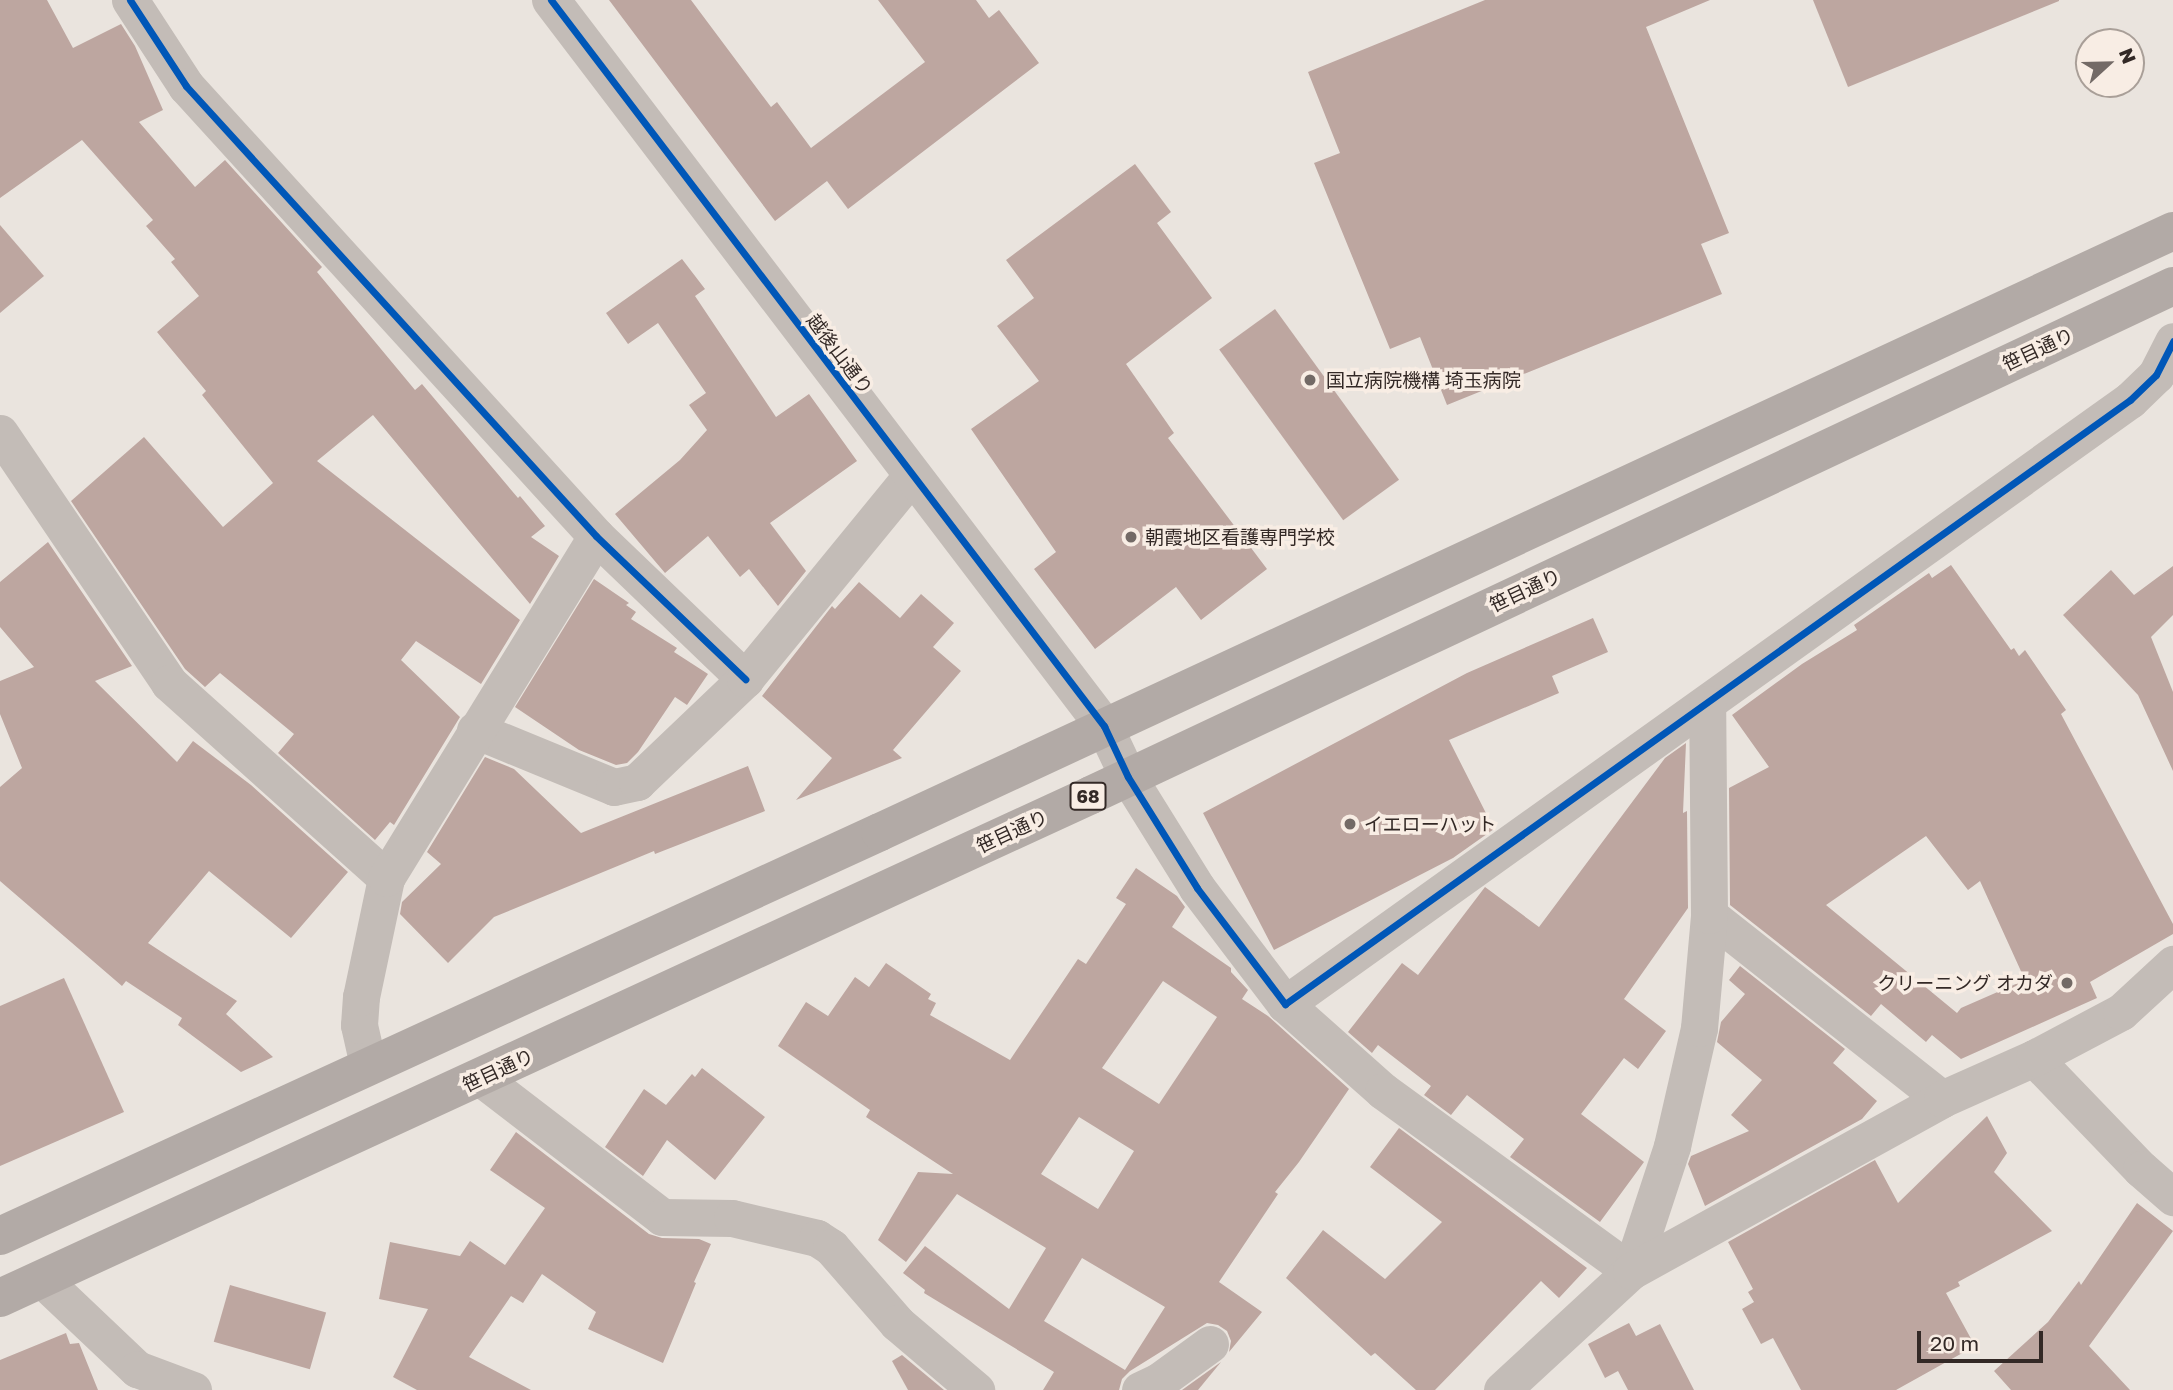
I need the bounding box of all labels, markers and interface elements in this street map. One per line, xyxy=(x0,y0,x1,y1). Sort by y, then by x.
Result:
north arrow xyxy=(2075,28,2145,98)
text: N xyxy=(2115,45,2141,67)
street label: 越後山通り xyxy=(802,309,878,399)
street label: 笹目通り xyxy=(1999,323,2077,375)
place label: 国立病院機構 埼玉病院 xyxy=(1326,369,1521,391)
marker: 国立病院機構 埼玉病院 xyxy=(1300,370,1320,390)
place label: 朝霞地区看護専門学校 xyxy=(1145,526,1335,548)
marker: 朝霞地区看護専門学校 xyxy=(1123,529,1139,545)
street label: 笹目通り xyxy=(1486,564,1564,616)
road number: 68 xyxy=(1069,782,1107,810)
street label: 笹目通り xyxy=(973,805,1051,857)
place label: イエローハット xyxy=(1364,813,1497,835)
marker: イエローハット xyxy=(1342,816,1358,832)
place label: クリーニング オカダ xyxy=(1877,972,2053,994)
marker: クリーニング オカダ xyxy=(2059,975,2075,991)
street label: 笹目通り xyxy=(459,1044,537,1096)
scale bar xyxy=(1921,1316,2047,1360)
text: 20 m xyxy=(1930,1330,1979,1356)

